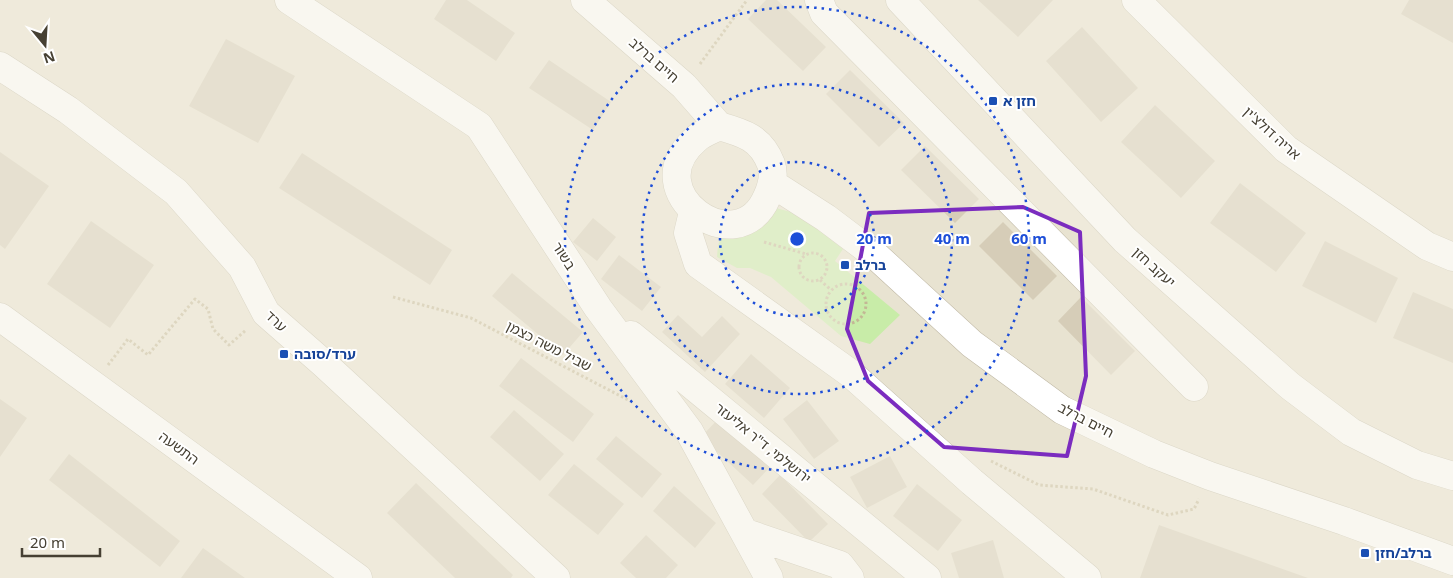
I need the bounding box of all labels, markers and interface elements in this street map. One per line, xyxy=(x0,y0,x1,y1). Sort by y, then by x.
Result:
north arrow xyxy=(20,20,70,70)
street label: חיים ברלב xyxy=(625,33,683,86)
text: N xyxy=(41,47,58,69)
place label: חזן א xyxy=(1003,91,1036,110)
marker: חזן א xyxy=(987,95,999,107)
street label: אריה דולצ'ין xyxy=(1240,102,1305,164)
text: 20 m xyxy=(856,228,892,248)
text: 40 m xyxy=(934,228,970,248)
text: 60 m xyxy=(1011,228,1047,248)
centre of rings xyxy=(788,230,806,248)
street label: בשור xyxy=(548,238,580,273)
street label: יעקב חזן xyxy=(1129,242,1180,291)
place label: ברלב xyxy=(855,255,886,274)
marker: ברלב xyxy=(839,259,851,271)
street label: ערד xyxy=(261,306,291,336)
street label: שביל משה כצמן xyxy=(503,316,595,375)
place label: ערד/סובה xyxy=(294,344,356,363)
marker: ערד/סובה xyxy=(278,348,290,360)
street label: חיים ברלב xyxy=(1055,397,1117,442)
street label: ירושלמי, ד"ר אליעזר xyxy=(711,398,815,487)
street label: התשעה xyxy=(155,427,203,469)
scale bar xyxy=(22,526,100,558)
text: 20 m xyxy=(30,532,65,552)
place label: ברלב/חזן xyxy=(1375,543,1432,562)
marker: ברלב/חזן xyxy=(1359,547,1371,559)

